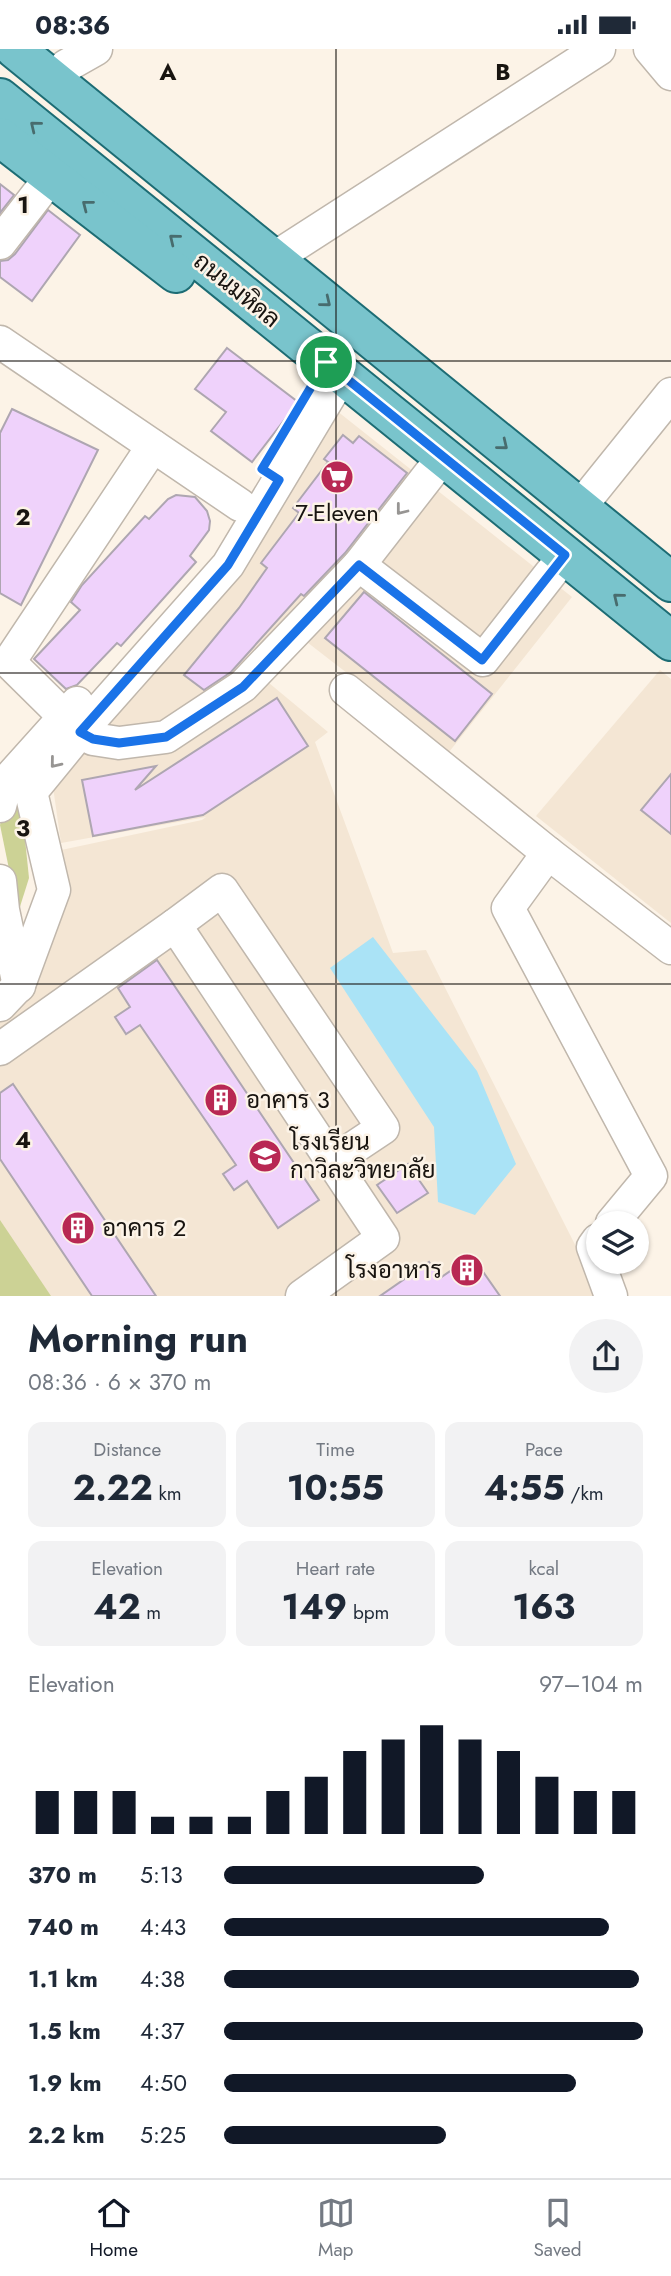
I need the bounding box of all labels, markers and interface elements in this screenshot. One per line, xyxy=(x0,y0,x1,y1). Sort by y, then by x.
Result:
text: 08:36 xyxy=(35,6,110,44)
text: A xyxy=(159,55,177,89)
text: B xyxy=(495,55,511,89)
one-way arrow xyxy=(30,122,43,134)
text: 1 xyxy=(17,188,29,222)
one-way arrow xyxy=(83,201,95,214)
one-way arrow xyxy=(170,235,183,247)
street label: ถนนมหิดล xyxy=(186,244,288,336)
one-way arrow xyxy=(319,294,331,307)
pin xyxy=(296,332,356,392)
icon: arrive xyxy=(307,343,345,381)
one-way arrow xyxy=(496,437,508,450)
supermarket icon: 7-Eleven xyxy=(318,458,356,496)
place label: 7-Eleven xyxy=(295,495,379,530)
text: 2 xyxy=(15,500,31,534)
one-way arrow xyxy=(397,503,410,515)
one-way arrow xyxy=(613,594,626,606)
one-way arrow xyxy=(51,755,64,767)
text: 3 xyxy=(16,811,30,845)
building icon: อาคาร 3 xyxy=(202,1081,240,1119)
place label: อาคาร 3 xyxy=(246,1082,330,1117)
text: 4 xyxy=(15,1123,31,1157)
place label: โรงเรียน กาวิละวิทยาลัย xyxy=(288,1124,436,1187)
school or university icon: โรงเรียน กาวิละวิทยาลัย xyxy=(246,1137,284,1175)
building icon: อาคาร 2 xyxy=(59,1209,97,1247)
place label: อาคาร 2 xyxy=(102,1210,186,1245)
map controls xyxy=(586,1211,649,1274)
button: layers xyxy=(586,1211,649,1274)
building icon: โรงอาหาร xyxy=(448,1251,486,1289)
place label: โรงอาหาร xyxy=(344,1252,442,1287)
text: Morning run xyxy=(28,1311,248,1366)
button: share xyxy=(569,1319,643,1393)
text: 08:36 · 6 × 370 m xyxy=(28,1365,211,1399)
text: Distance xyxy=(93,1436,161,1463)
text: Time xyxy=(316,1436,355,1463)
text: Pace xyxy=(525,1436,563,1463)
text: 2.22 xyxy=(73,1463,153,1513)
text: 10:55 xyxy=(287,1463,384,1513)
text: 4:55 xyxy=(484,1463,565,1513)
text: km xyxy=(153,1480,182,1507)
text: /km xyxy=(565,1480,604,1507)
text: Elevation xyxy=(91,1555,163,1582)
text: Heart rate xyxy=(296,1555,375,1582)
text: kcal xyxy=(528,1555,559,1582)
text: 42 xyxy=(93,1582,141,1632)
text: 149 xyxy=(282,1582,347,1632)
text: 163 xyxy=(512,1582,575,1632)
text: m xyxy=(141,1599,161,1626)
text: bpm xyxy=(347,1599,389,1626)
text: Elevation xyxy=(28,1667,115,1701)
text: 97–104 m xyxy=(539,1667,643,1701)
text: 370 m xyxy=(28,1858,97,1892)
text: 5:13 xyxy=(140,1858,183,1892)
text: 740 m xyxy=(28,1910,99,1944)
text: 4:43 xyxy=(140,1910,186,1944)
text: 1.1 km xyxy=(28,1962,98,1996)
text: 4:38 xyxy=(140,1962,185,1996)
text: 1.5 km xyxy=(28,2014,101,2048)
text: 4:37 xyxy=(140,2014,185,2048)
text: 1.9 km xyxy=(28,2066,102,2100)
text: 4:50 xyxy=(140,2066,187,2100)
text: 2.2 km xyxy=(28,2118,105,2152)
text: 5:25 xyxy=(140,2118,186,2152)
tab: Home xyxy=(89,2194,138,2263)
tab: Map xyxy=(317,2194,355,2263)
tab: Saved xyxy=(533,2194,582,2263)

